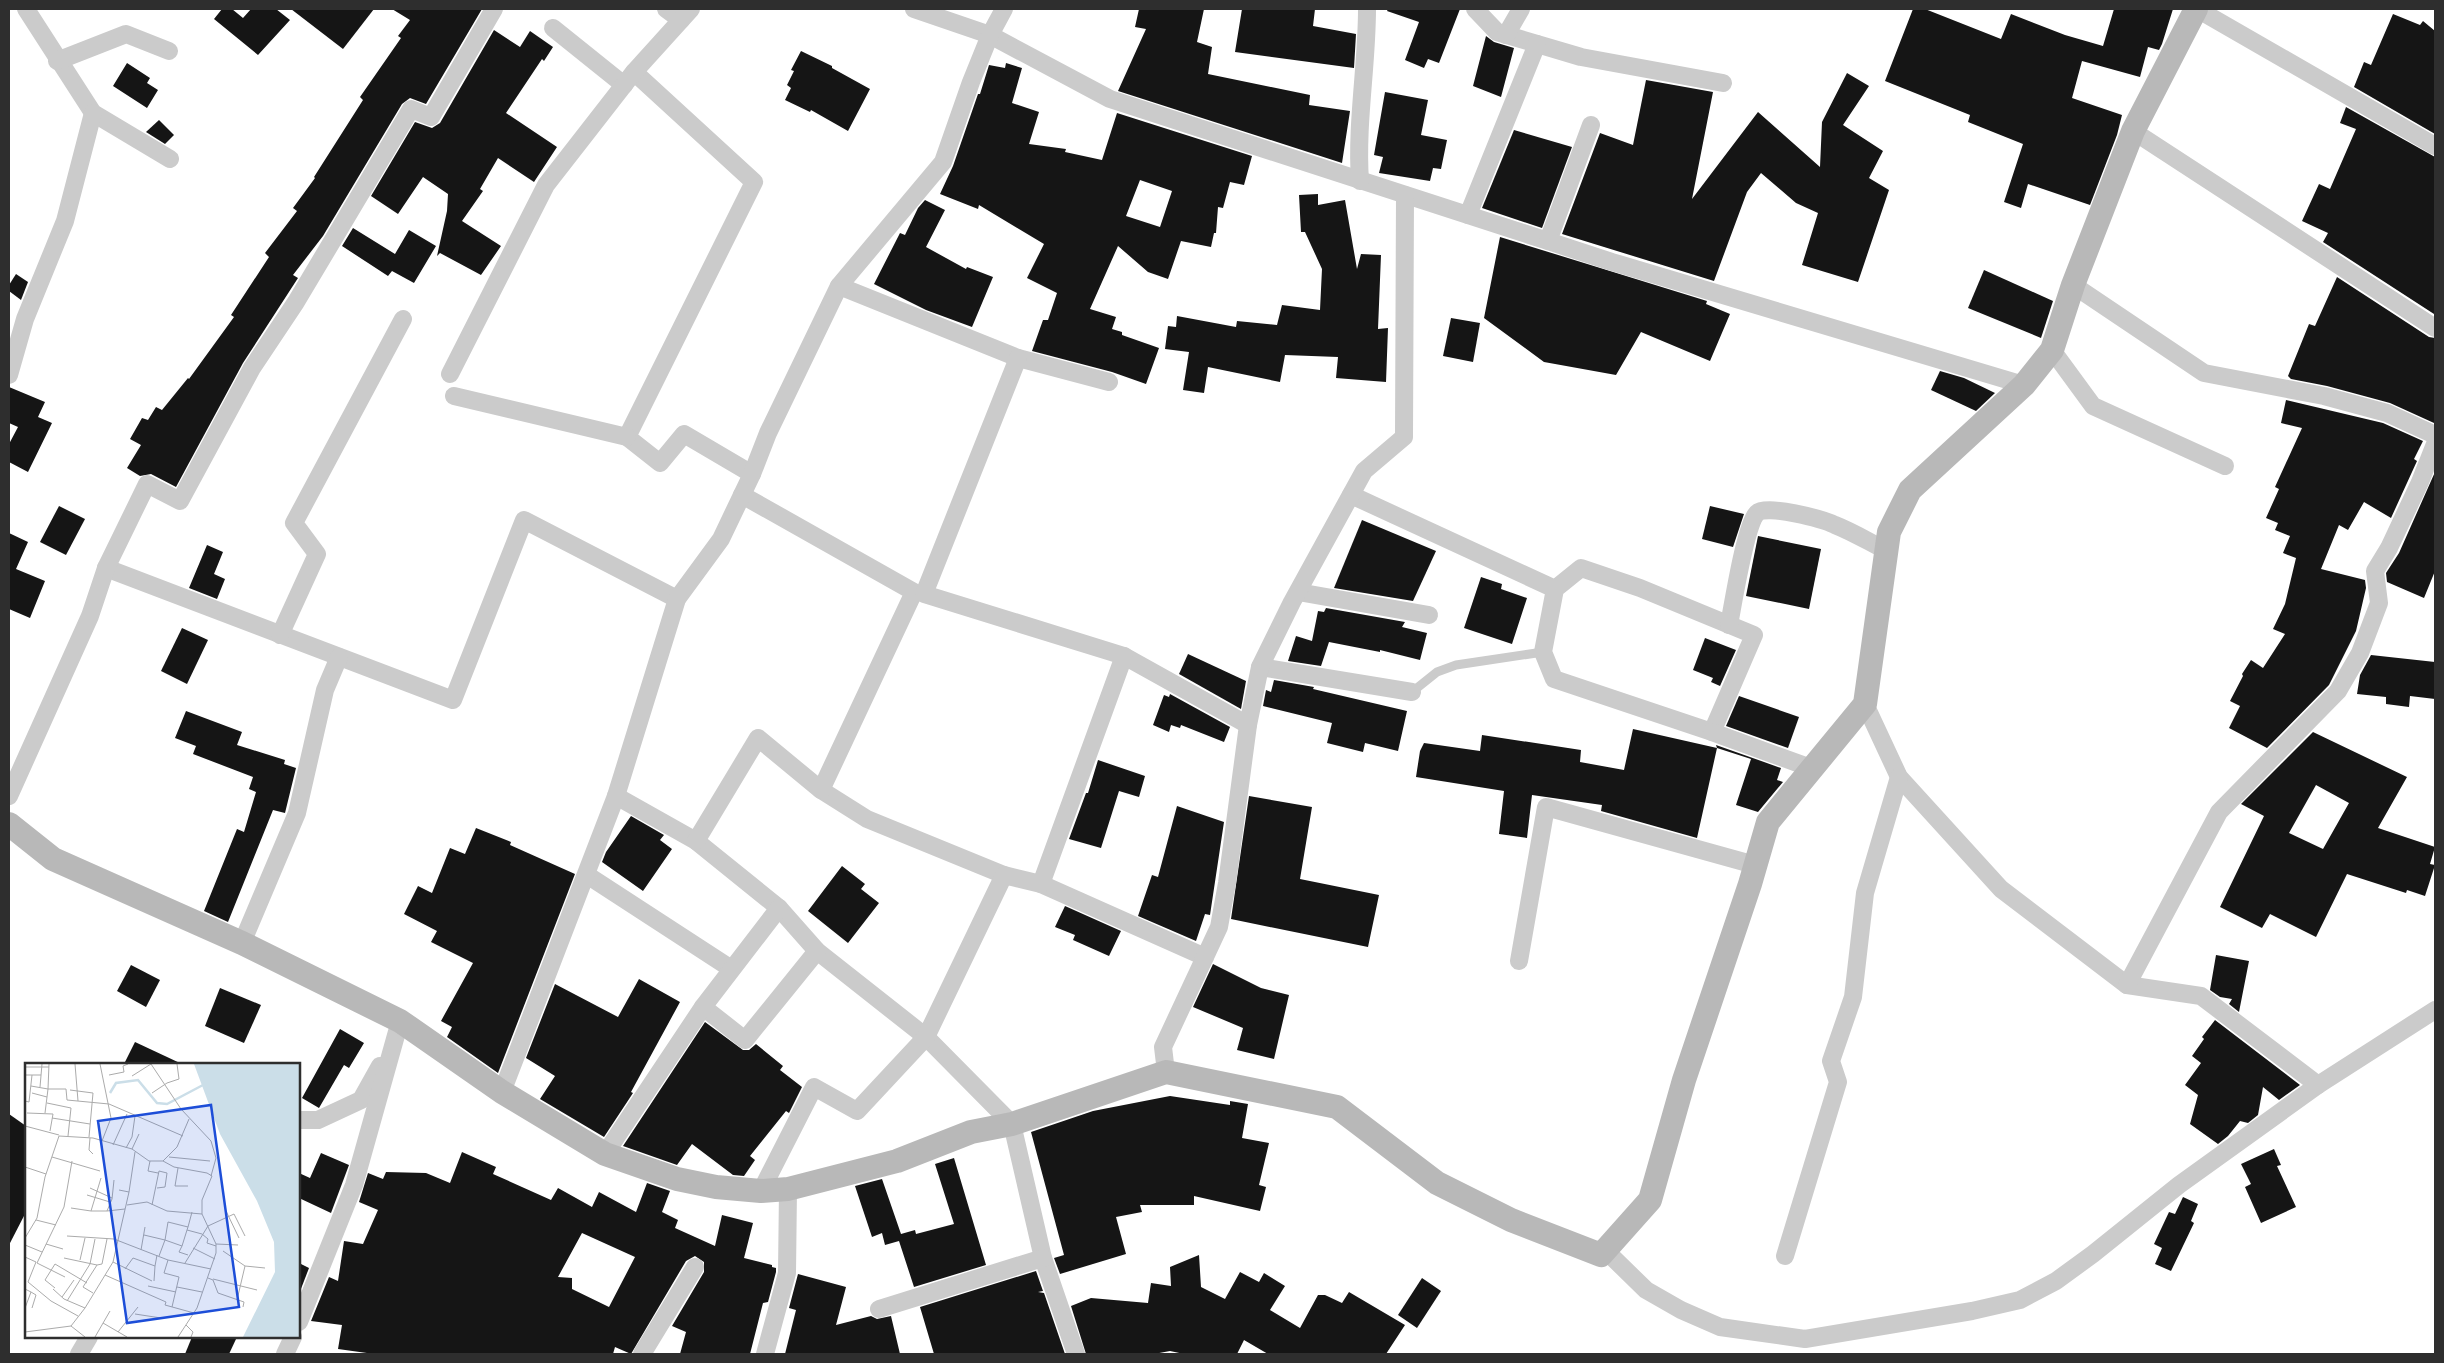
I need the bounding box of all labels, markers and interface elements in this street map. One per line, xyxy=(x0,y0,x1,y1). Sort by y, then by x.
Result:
inset map xyxy=(25,1063,300,1338)

